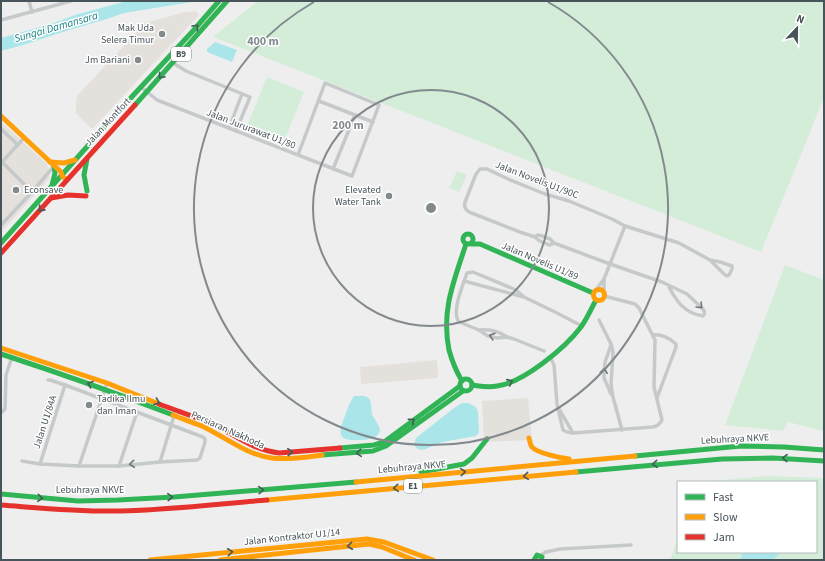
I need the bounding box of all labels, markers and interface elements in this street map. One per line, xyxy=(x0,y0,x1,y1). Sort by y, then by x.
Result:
water label: Sungai Damansara xyxy=(12,8,100,46)
north arrow xyxy=(777,8,817,48)
text: N xyxy=(794,11,807,28)
place label: Mak Uda Selera Timur xyxy=(101,21,155,47)
one-way arrow xyxy=(191,24,199,32)
marker: Mak Uda Selera Timur xyxy=(157,29,167,39)
text: 400 m xyxy=(247,33,279,50)
road number: B9 xyxy=(171,47,191,61)
place label: Jm Bariani xyxy=(85,53,130,67)
marker: Jm Bariani xyxy=(133,55,143,65)
one-way arrow xyxy=(159,71,166,79)
street label: Jalan Montfort xyxy=(82,94,134,149)
street label: Jalan Jururawat U1/80 xyxy=(204,106,298,152)
text: 200 m xyxy=(332,117,364,134)
street label: Jalan Novelis U1/90C xyxy=(493,158,581,202)
place label: Econsave xyxy=(24,183,63,197)
place label: Elevated Water Tank xyxy=(335,183,381,209)
marker: Econsave xyxy=(11,185,21,195)
marker: Elevated Water Tank xyxy=(384,191,394,201)
centre of rings xyxy=(424,201,438,215)
one-way arrow xyxy=(38,204,45,212)
street label: Jalan Novelis U1/89 xyxy=(499,238,581,284)
one-way arrow xyxy=(695,301,702,309)
one-way arrow xyxy=(489,332,496,341)
one-way arrow xyxy=(600,368,609,374)
one-way arrow xyxy=(505,379,513,387)
one-way arrow xyxy=(86,380,93,388)
place label: Tadika Ilmu dan Iman xyxy=(97,392,145,418)
street label: Jalan U1/84A xyxy=(30,393,60,450)
one-way arrow xyxy=(153,398,160,406)
marker: Tadika Ilmu dan Iman xyxy=(84,400,94,410)
street label: Persiaran Nakhoda xyxy=(189,408,267,452)
one-way arrow xyxy=(408,419,415,426)
street label: Lebuhraya NKVE xyxy=(700,430,770,448)
one-way arrow xyxy=(287,448,293,457)
one-way arrow xyxy=(356,448,362,457)
one-way arrow xyxy=(782,454,788,463)
street label: Lebuhraya NKVE xyxy=(377,457,447,477)
one-way arrow xyxy=(129,460,135,469)
one-way arrow xyxy=(652,460,658,469)
one-way arrow xyxy=(460,467,466,476)
one-way arrow xyxy=(523,471,529,480)
road number: E1 xyxy=(404,479,422,493)
legend xyxy=(677,481,817,553)
street label: Lebuhraya NKVE xyxy=(56,483,124,497)
one-way arrow xyxy=(393,483,399,492)
one-way arrow xyxy=(258,485,264,494)
text: Fast xyxy=(713,489,733,506)
one-way arrow xyxy=(167,493,173,502)
one-way arrow xyxy=(37,494,43,503)
text: Slow xyxy=(713,509,738,526)
street label: Jalan Kontraktor U1/14 xyxy=(243,525,341,549)
text: Jam xyxy=(713,529,735,546)
one-way arrow xyxy=(347,541,353,550)
one-way arrow xyxy=(227,548,233,557)

